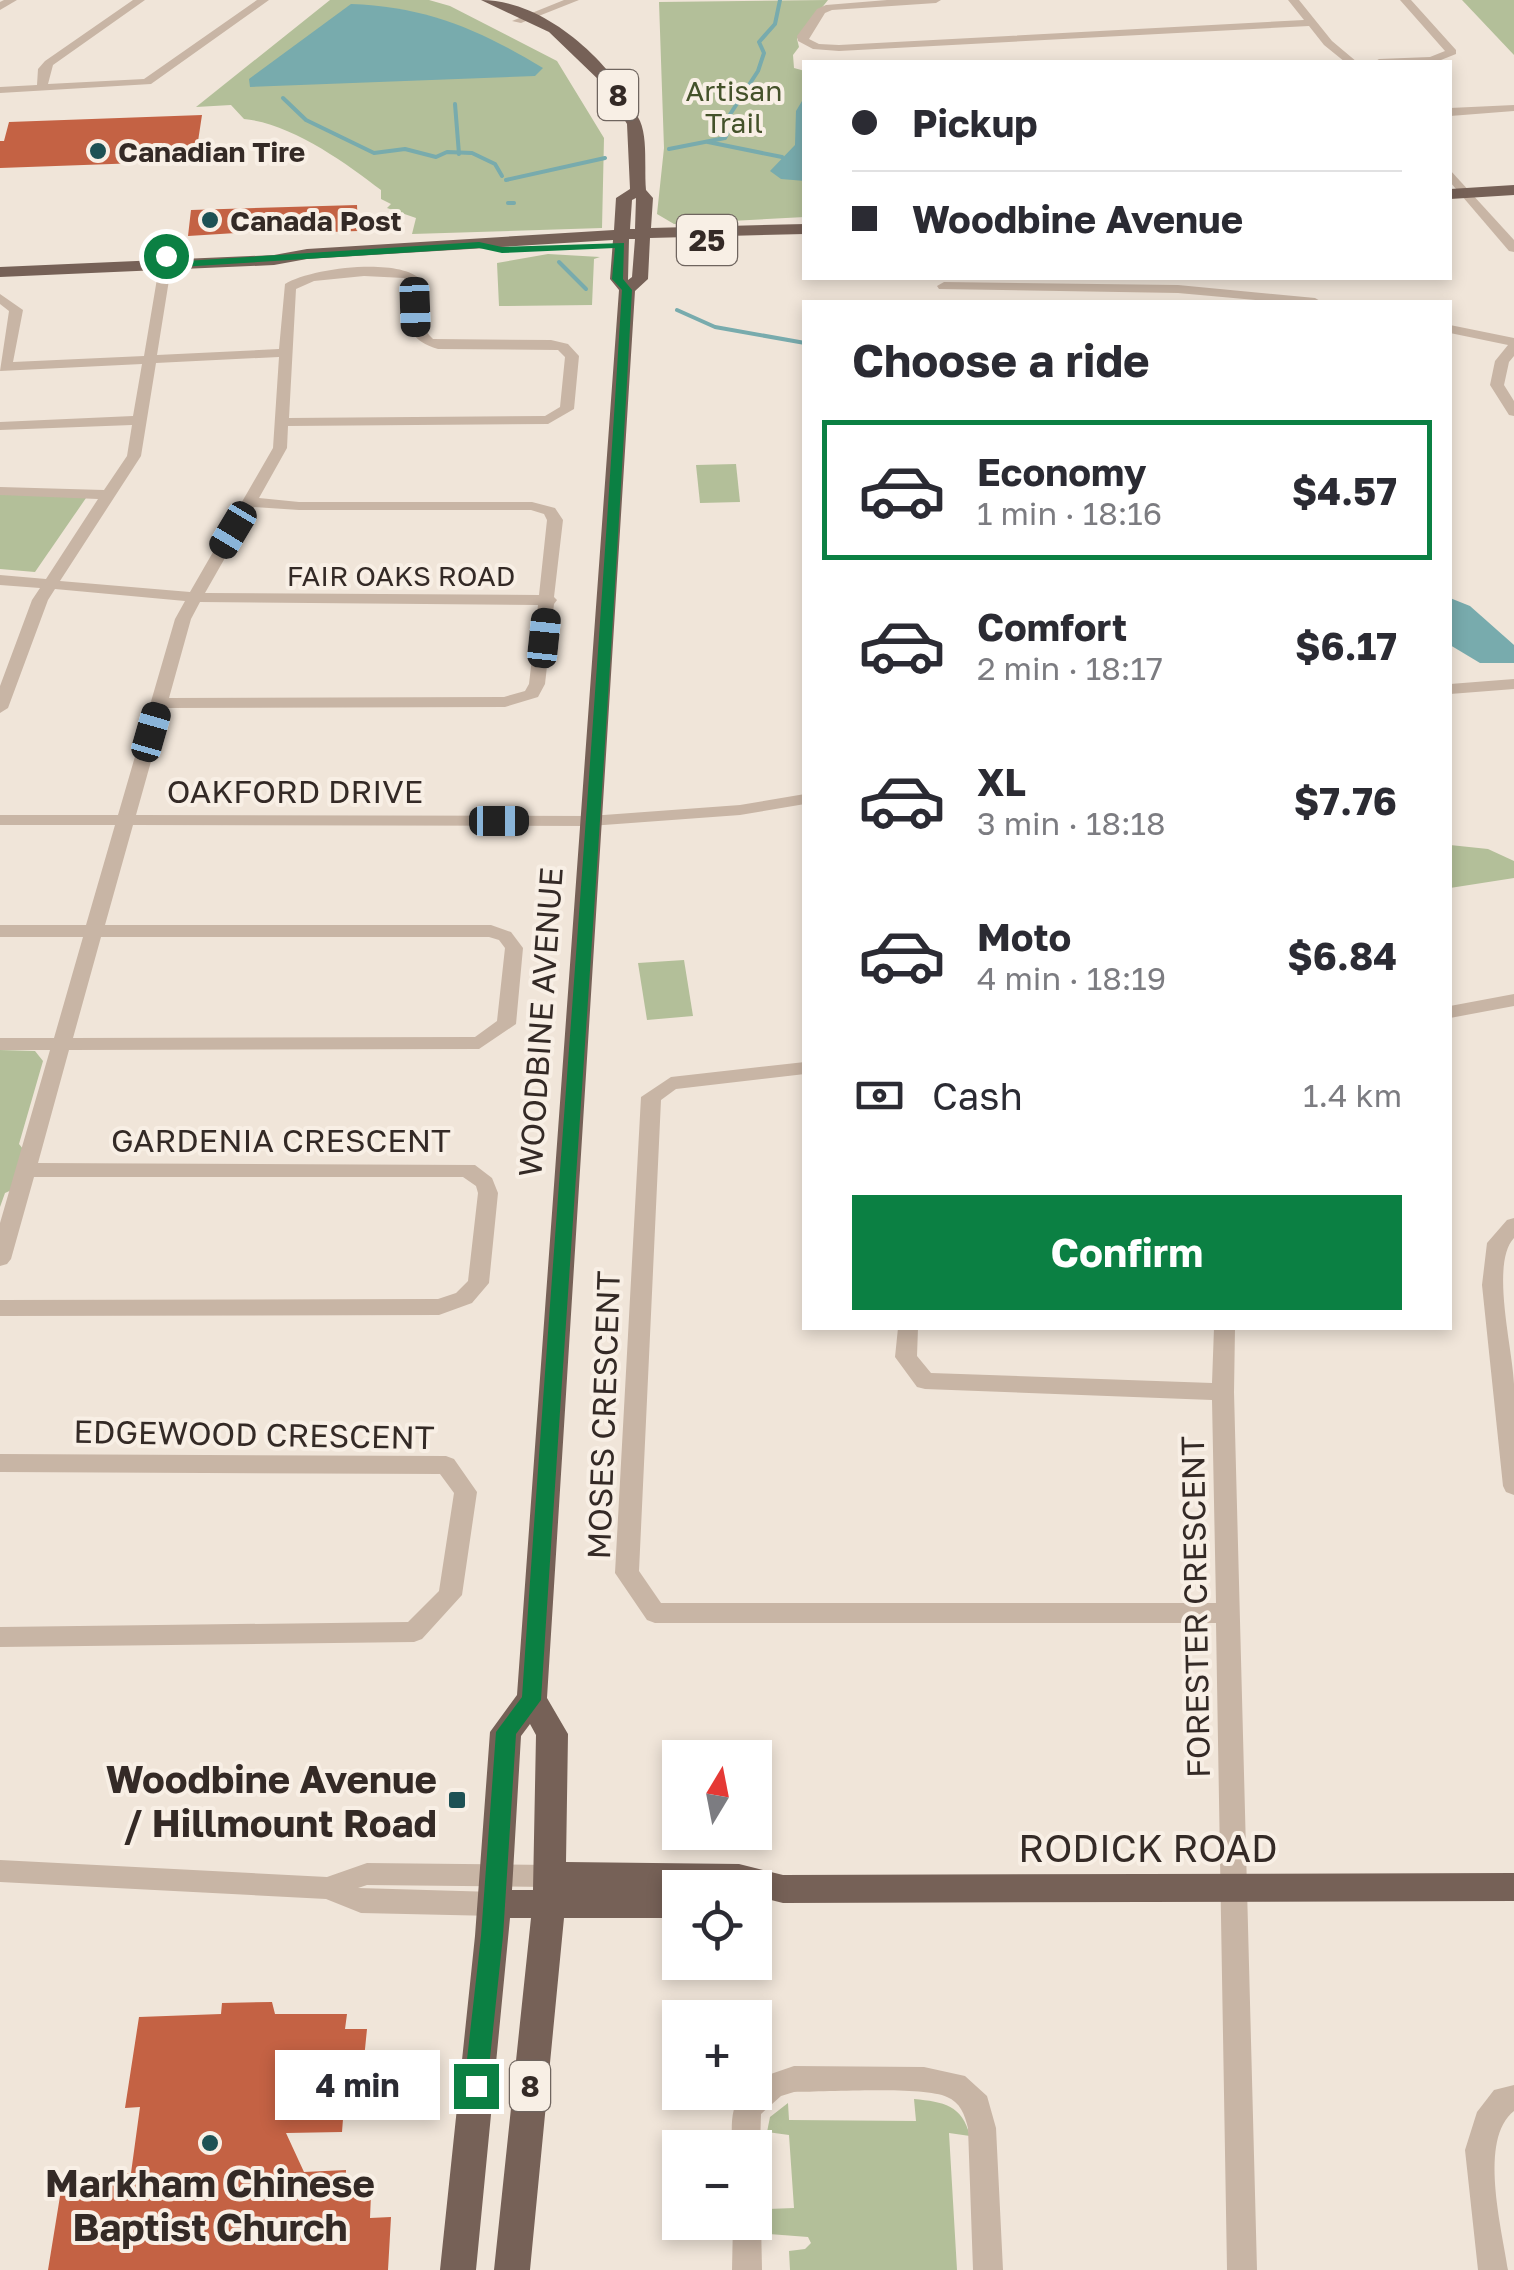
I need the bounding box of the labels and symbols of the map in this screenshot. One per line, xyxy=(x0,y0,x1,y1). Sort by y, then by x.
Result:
road number: 8 xyxy=(598,70,638,120)
park label: Artisan Trail xyxy=(686,74,782,139)
place label: Canadian Tire xyxy=(118,135,305,168)
marker: Canadian Tire xyxy=(87,140,109,162)
place label: Canada Post xyxy=(230,204,402,237)
marker: Canada Post xyxy=(199,209,221,231)
road number: 25 xyxy=(677,215,737,265)
route start xyxy=(144,234,189,279)
car xyxy=(399,276,431,338)
car xyxy=(205,497,261,563)
street label: FAIR OAKS ROAD xyxy=(287,559,515,592)
car xyxy=(526,607,562,669)
car xyxy=(128,699,174,765)
street label: OAKFORD DRIVE xyxy=(167,772,423,810)
car xyxy=(469,806,529,836)
street label: WOODBINE AVENUE xyxy=(510,866,570,1178)
street label: GARDENIA CRESCENT xyxy=(111,1121,451,1159)
street label: MOSES CRESCENT xyxy=(579,1270,627,1560)
street label: EDGEWOOD CRESCENT xyxy=(73,1412,435,1456)
street label: FORESTER CRESCENT xyxy=(1173,1436,1217,1778)
north arrow xyxy=(662,1740,772,1850)
place label: Woodbine Avenue / Hillmount Road xyxy=(106,1756,437,1845)
marker: Woodbine Avenue / Hillmount Road xyxy=(446,1789,468,1811)
street label: RODICK ROAD xyxy=(1018,1825,1278,1870)
callout: 4 min xyxy=(276,2051,441,2121)
road number: 8 xyxy=(510,2061,550,2111)
route end xyxy=(454,2064,499,2109)
marker: Markham Chinese Baptist Church xyxy=(199,2132,221,2154)
place label: Markham Chinese Baptist Church xyxy=(45,2160,375,2249)

